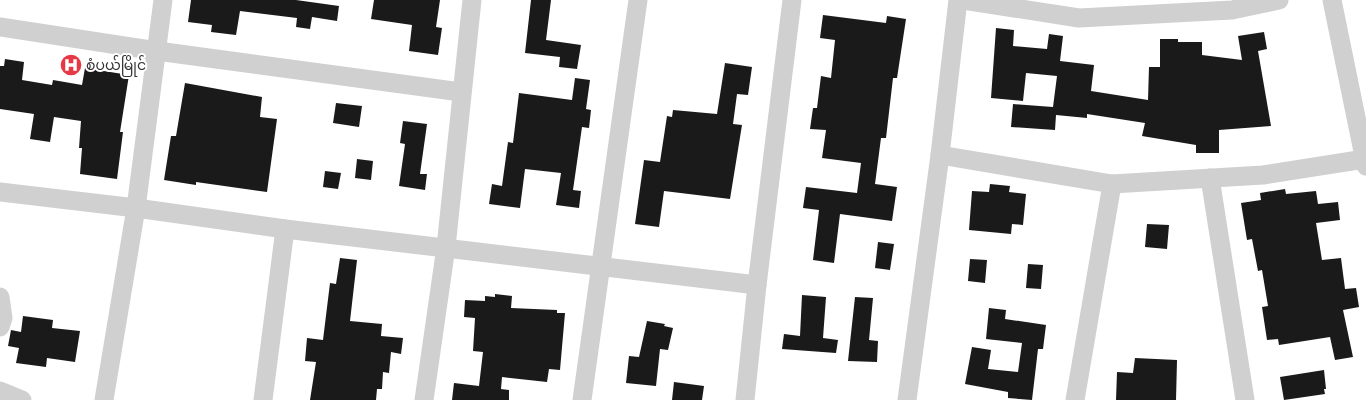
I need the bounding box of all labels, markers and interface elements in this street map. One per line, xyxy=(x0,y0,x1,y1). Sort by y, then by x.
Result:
hospital icon: စံပယ်မြိုင် xyxy=(58,52,84,78)
place label: စံပယ်မြိုင် xyxy=(86,55,146,77)

